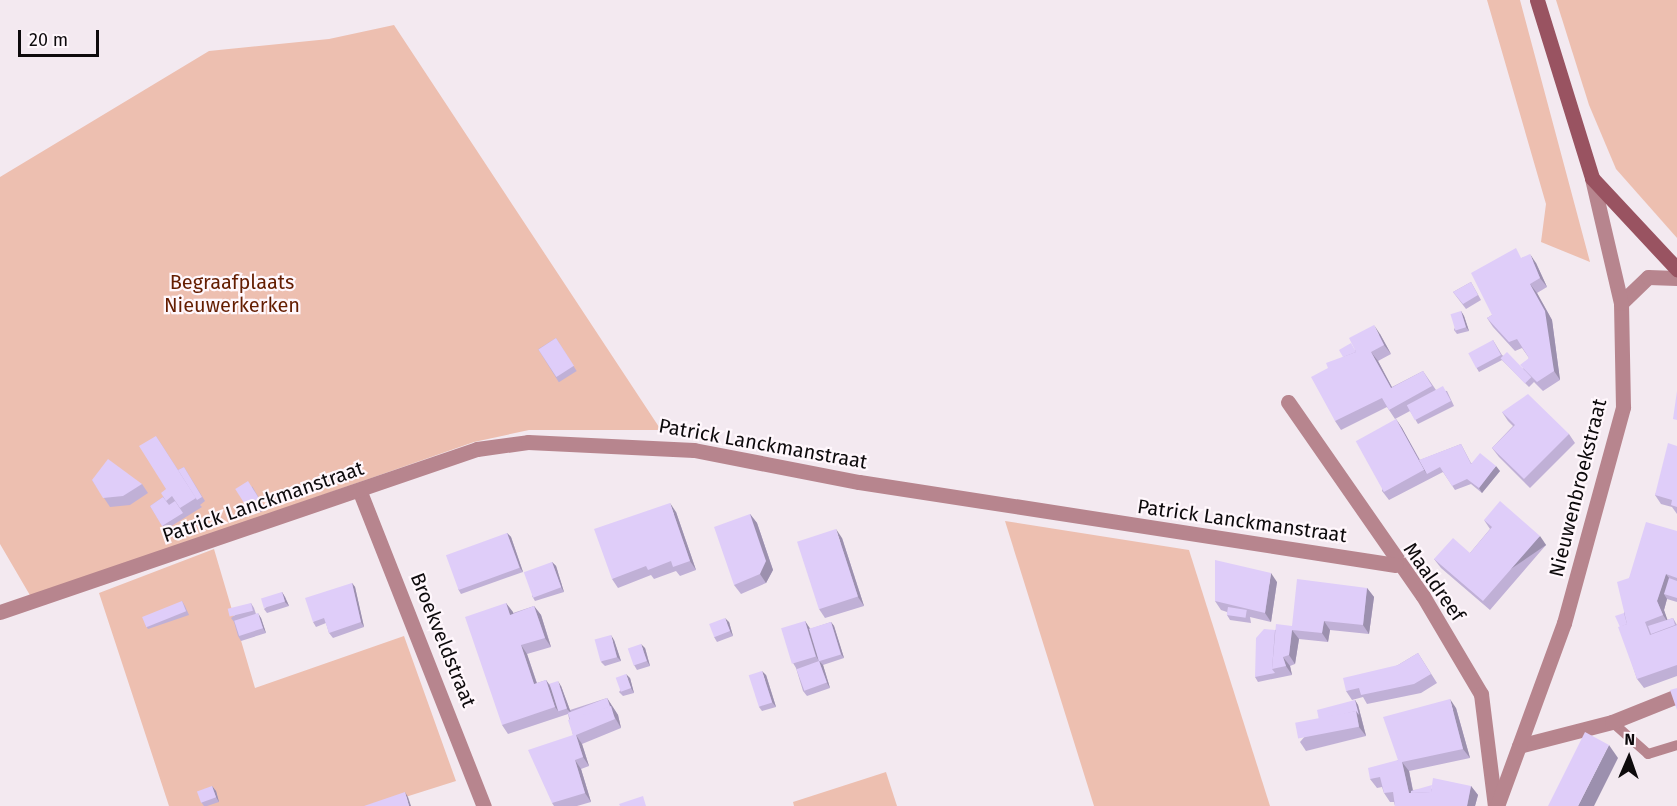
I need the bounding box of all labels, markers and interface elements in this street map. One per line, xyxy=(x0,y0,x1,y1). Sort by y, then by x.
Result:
scale bar xyxy=(21,18,102,56)
text: 20 m xyxy=(29,29,68,51)
park label: Begraafplaats Nieuwerkerken xyxy=(164,270,300,317)
street label: Nieuwenbroekstraat xyxy=(1544,396,1612,580)
street label: Patrick Lanckmanstraat xyxy=(657,414,869,474)
street label: Patrick Lanckmanstraat xyxy=(159,456,367,548)
street label: Patrick Lanckmanstraat xyxy=(1136,494,1348,548)
street label: Maaldreef xyxy=(1398,538,1470,626)
street label: Broekveldstraat xyxy=(405,569,481,711)
north arrow xyxy=(1599,728,1659,788)
text: N xyxy=(1624,730,1635,749)

